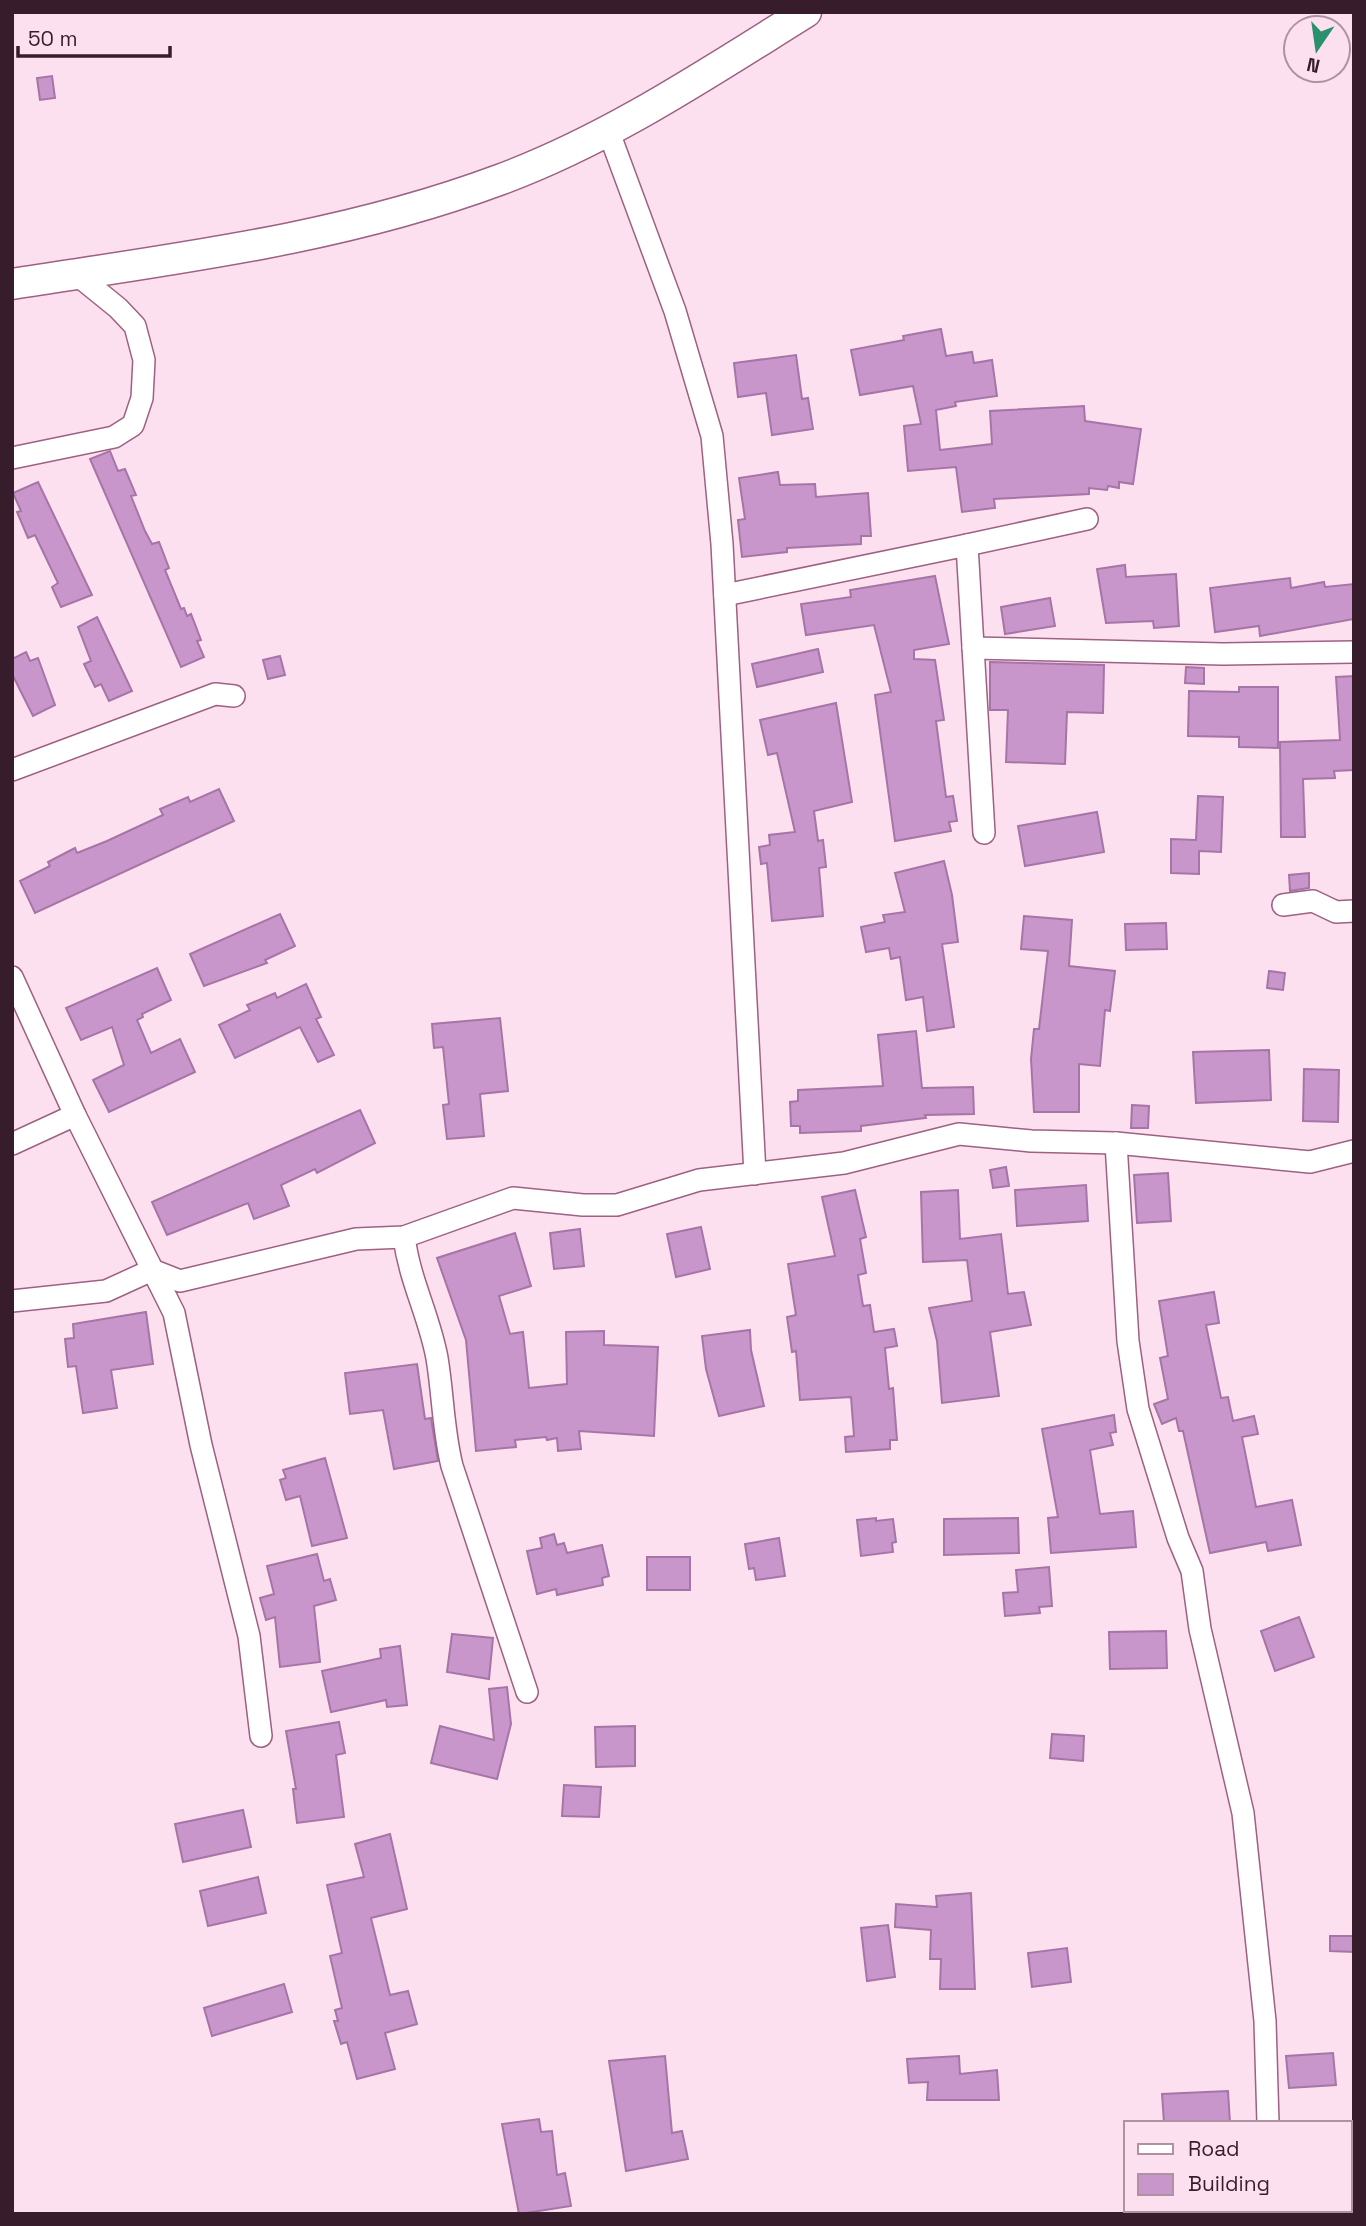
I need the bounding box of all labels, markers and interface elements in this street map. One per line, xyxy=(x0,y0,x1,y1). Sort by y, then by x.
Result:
scale bar xyxy=(18,14,170,58)
north arrow xyxy=(1282,14,1352,84)
text: 50 m xyxy=(28,25,78,52)
text: N xyxy=(1304,51,1322,79)
legend xyxy=(1124,2121,1352,2212)
text: Road xyxy=(1188,2135,1240,2162)
text: Building xyxy=(1188,2170,1270,2197)

